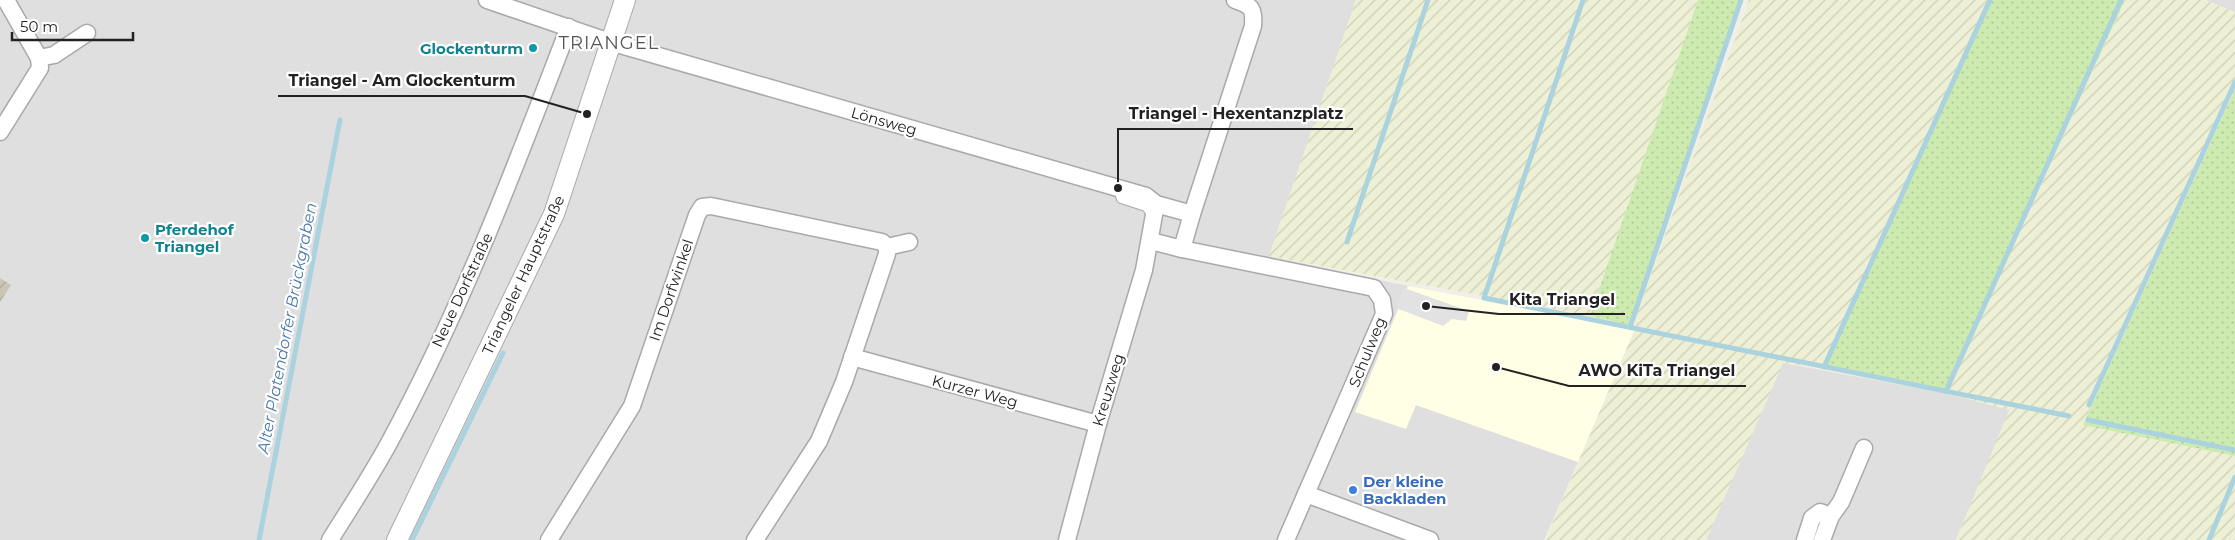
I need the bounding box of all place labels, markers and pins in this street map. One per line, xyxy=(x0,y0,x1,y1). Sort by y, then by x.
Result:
place label: Glockenturm xyxy=(420,39,523,58)
marker: Glockenturm xyxy=(527,42,539,54)
callout: Triangel - Am Glockenturm xyxy=(278,65,525,96)
callout: Triangel - Hexentanzplatz xyxy=(1118,98,1353,129)
place label: Pferdehof Triangel xyxy=(155,220,235,256)
marker: Pferdehof Triangel xyxy=(139,232,151,244)
callout: Kita Triangel xyxy=(1499,283,1625,314)
callout: AWO KiTa Triangel xyxy=(1569,355,1746,386)
place label: Der kleine Backladen xyxy=(1363,472,1446,508)
marker: Der kleine Backladen xyxy=(1347,484,1359,496)

